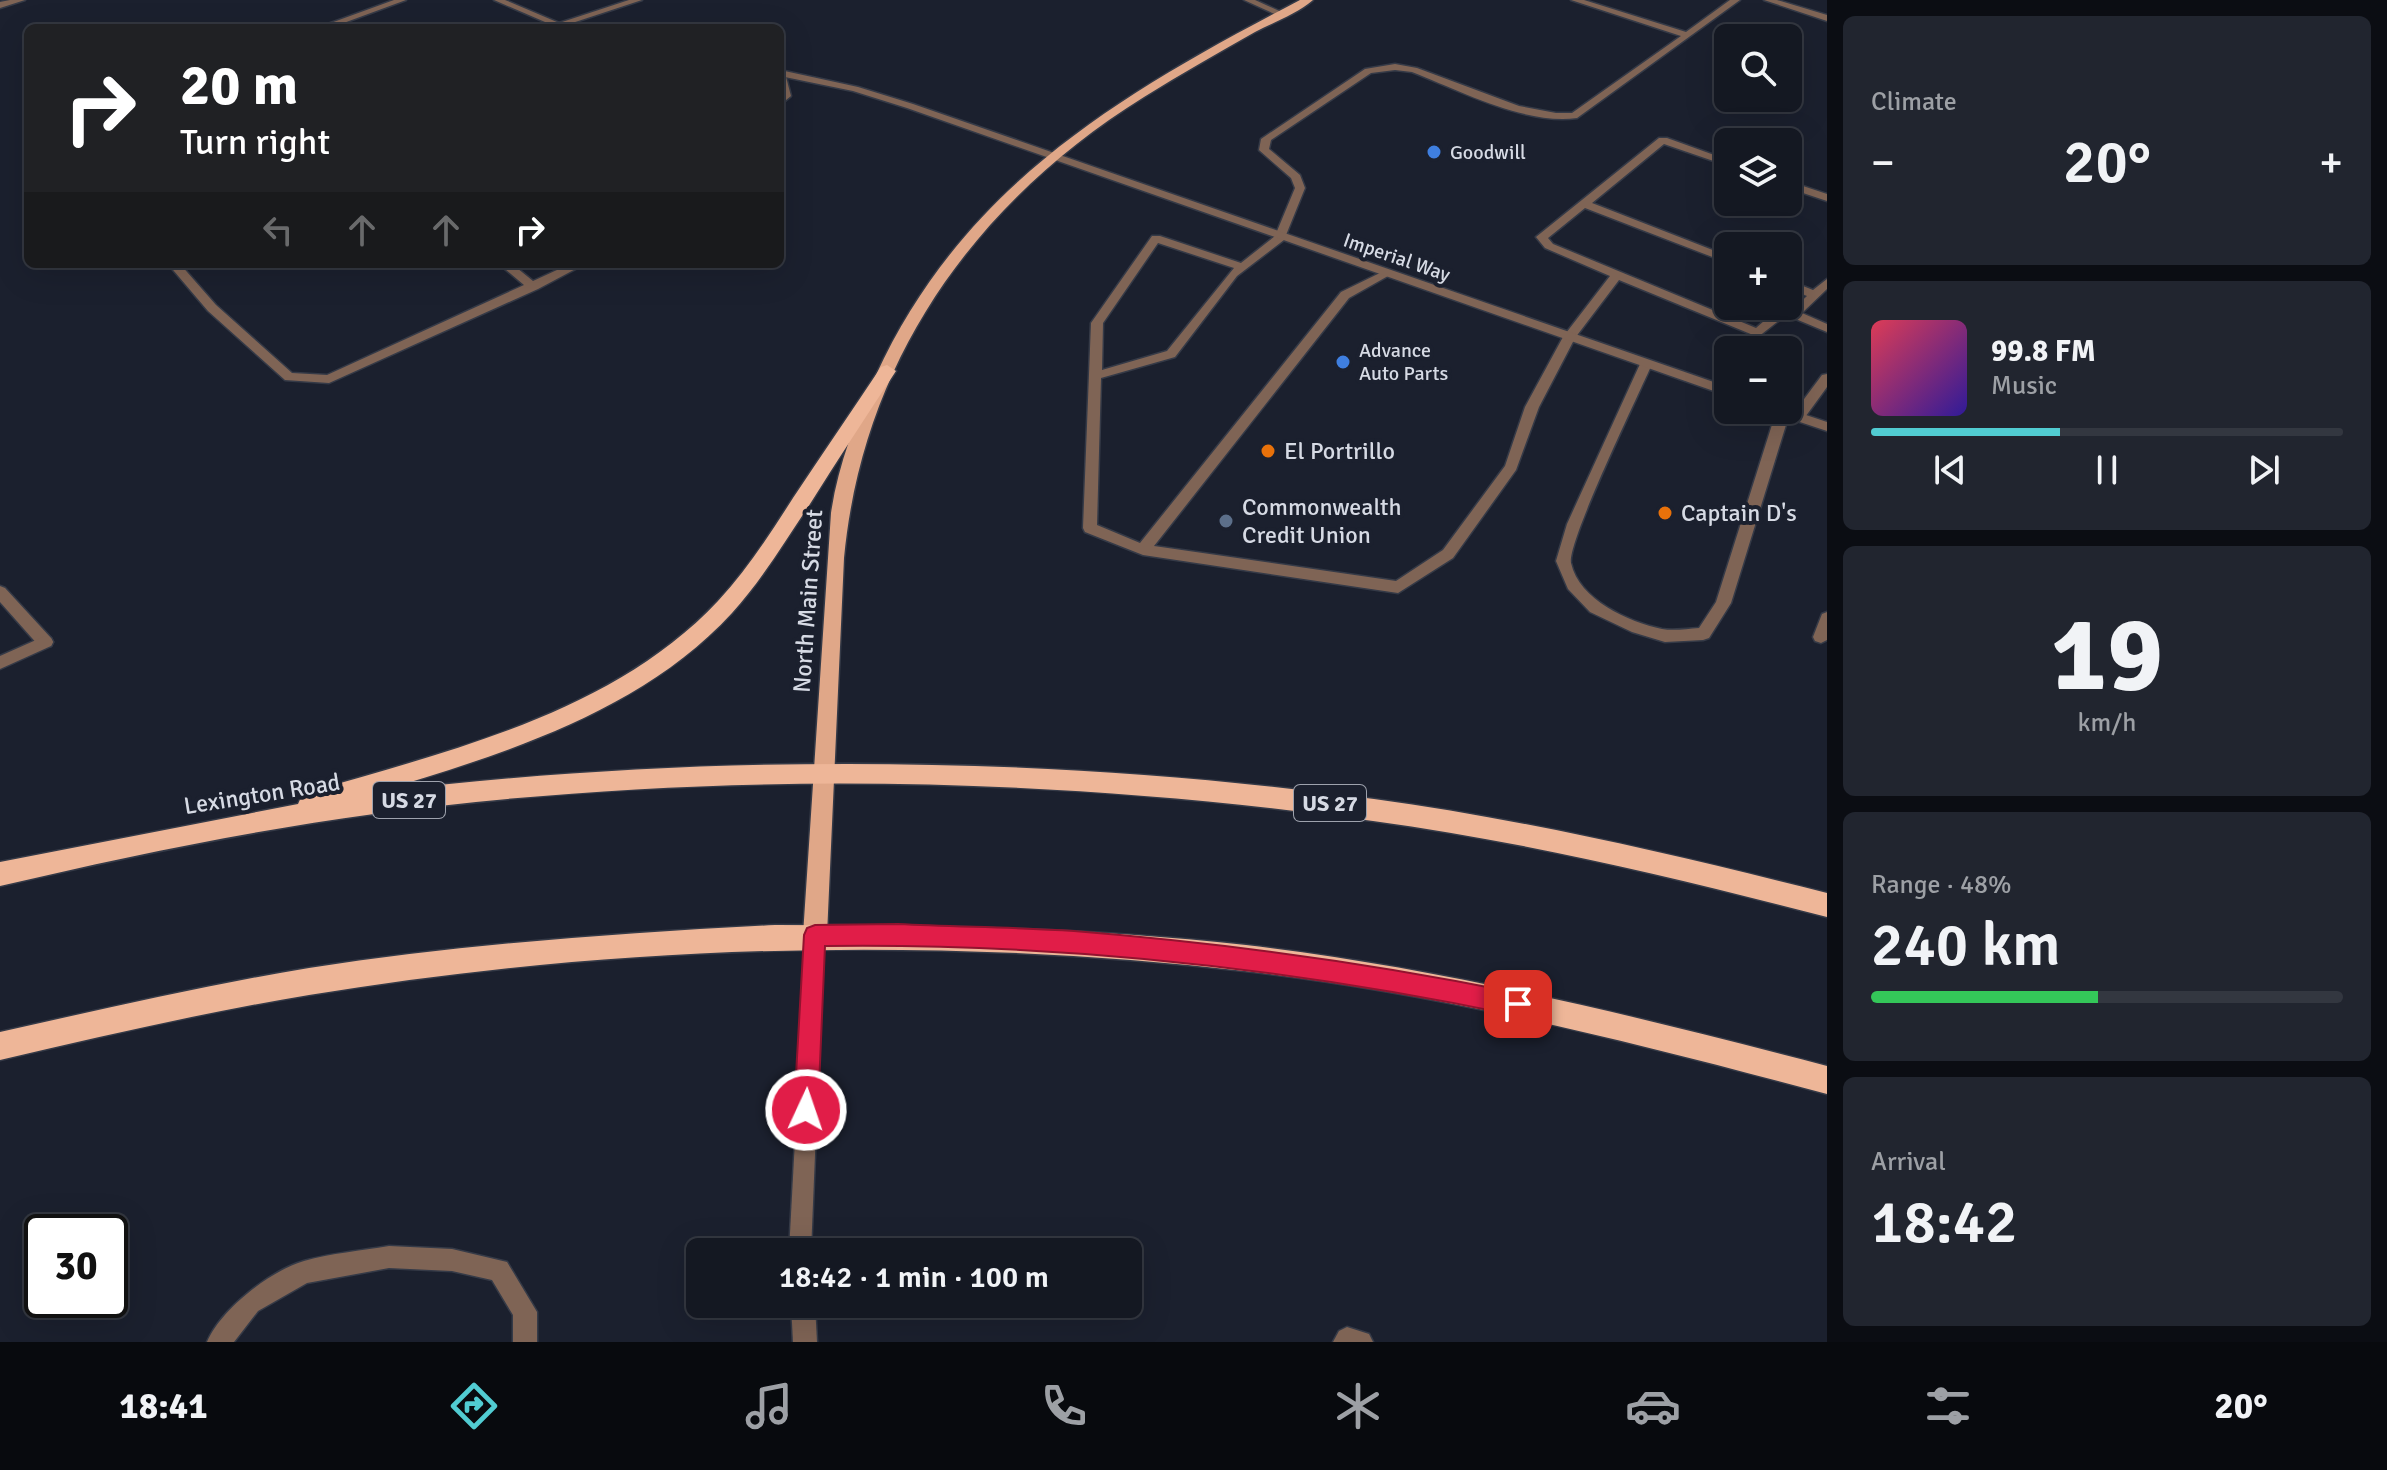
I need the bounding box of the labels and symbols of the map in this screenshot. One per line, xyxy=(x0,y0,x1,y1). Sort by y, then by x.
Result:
place label: Goodwill xyxy=(1450,140,1526,165)
marker: Goodwill xyxy=(1425,143,1443,161)
street label: Imperial Way xyxy=(1340,228,1454,288)
place label: Advance Auto Parts xyxy=(1359,338,1448,386)
marker: Advance Auto Parts xyxy=(1334,353,1352,371)
place label: El Portrillo xyxy=(1284,436,1395,466)
marker: El Portrillo xyxy=(1259,442,1277,460)
place label: Commonwealth Credit Union xyxy=(1242,492,1402,550)
place label: Captain D's xyxy=(1681,498,1797,528)
marker: Captain D's xyxy=(1656,504,1674,522)
street label: North Main Street xyxy=(787,508,829,694)
marker: Commonwealth Credit Union xyxy=(1217,512,1235,530)
street label: Lexington Road xyxy=(182,767,342,821)
road number: US 27 xyxy=(373,782,445,818)
road number: US 27 xyxy=(1294,785,1366,821)
pin xyxy=(1484,970,1552,1038)
position arrow xyxy=(764,1068,848,1152)
speed limit sign: 30 xyxy=(24,1214,128,1318)

